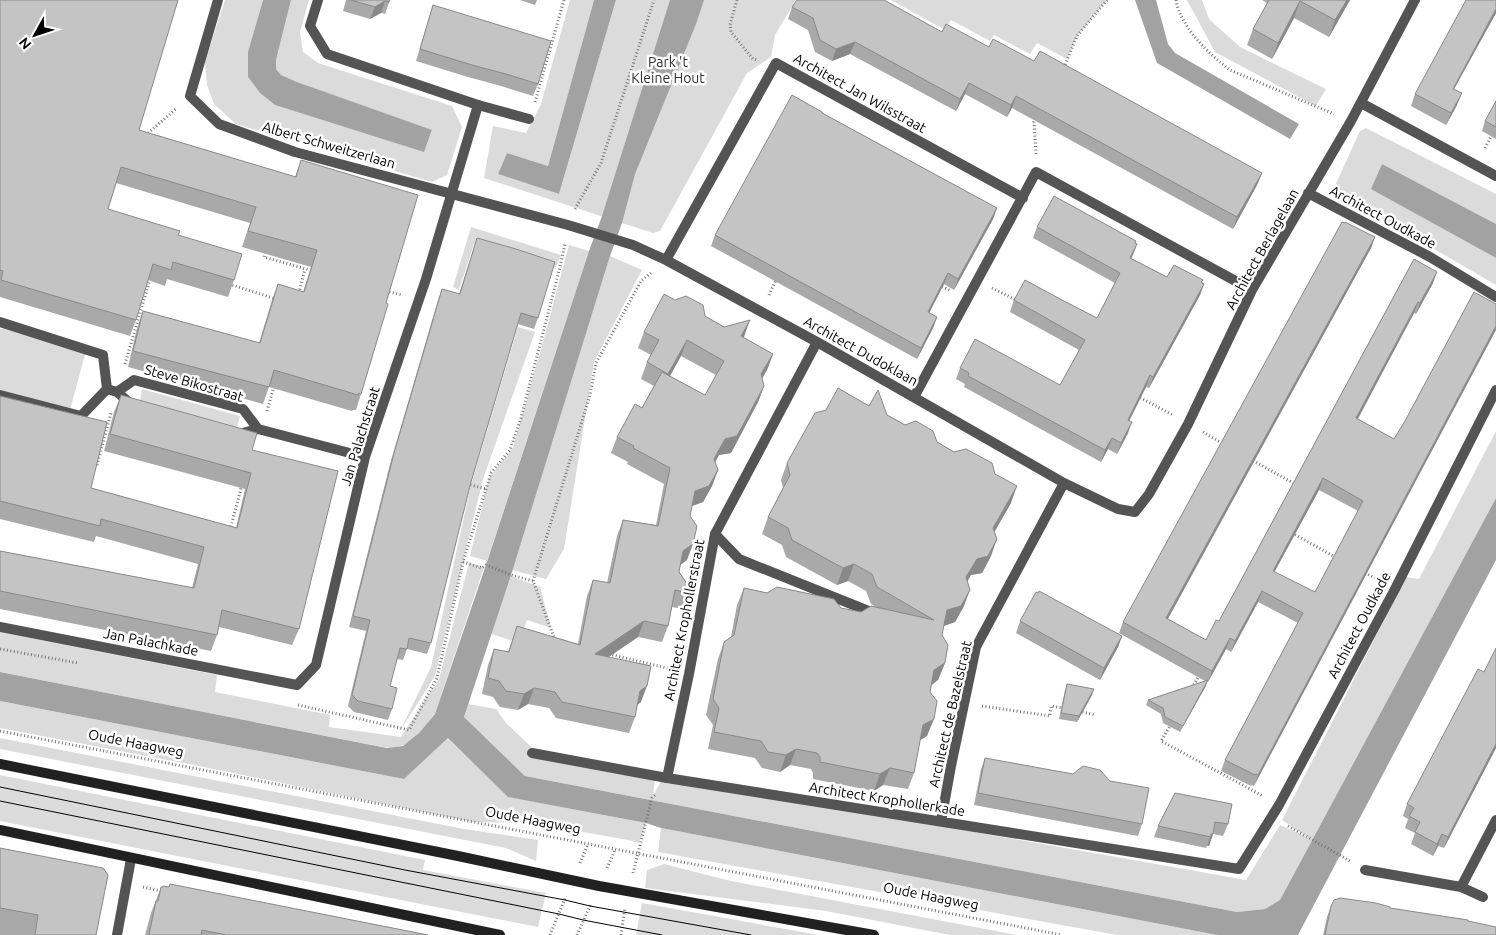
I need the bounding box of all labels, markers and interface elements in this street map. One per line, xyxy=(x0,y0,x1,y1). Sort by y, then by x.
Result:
north arrow xyxy=(10,10,60,60)
text: N xyxy=(16,34,35,53)
street label: Architect Jan Wilsstraat xyxy=(791,50,930,136)
park label: Park 't Kleine Hout xyxy=(631,54,705,86)
street label: Albert Schweitzerlaan xyxy=(261,118,397,172)
street label: Architect Oudkade xyxy=(1327,182,1439,252)
street label: Architect Berlagelaan xyxy=(1222,186,1302,312)
street label: Architect Dudoklaan xyxy=(801,313,921,389)
street label: Steve Bikostraat xyxy=(143,361,246,405)
street label: Jan Palachstraat xyxy=(337,384,383,488)
street label: Architect Krophollerstraat xyxy=(660,537,708,702)
street label: Architect Oudkade xyxy=(1324,569,1394,681)
street label: Jan Palachkade xyxy=(102,625,200,659)
street label: Architect de Bazelstraat xyxy=(925,638,975,789)
street label: Oude Haagweg xyxy=(87,726,185,760)
street label: Architect Krophollerkade xyxy=(808,779,966,819)
street label: Oude Haagweg xyxy=(484,803,582,837)
street label: Oude Haagweg xyxy=(882,879,980,913)

